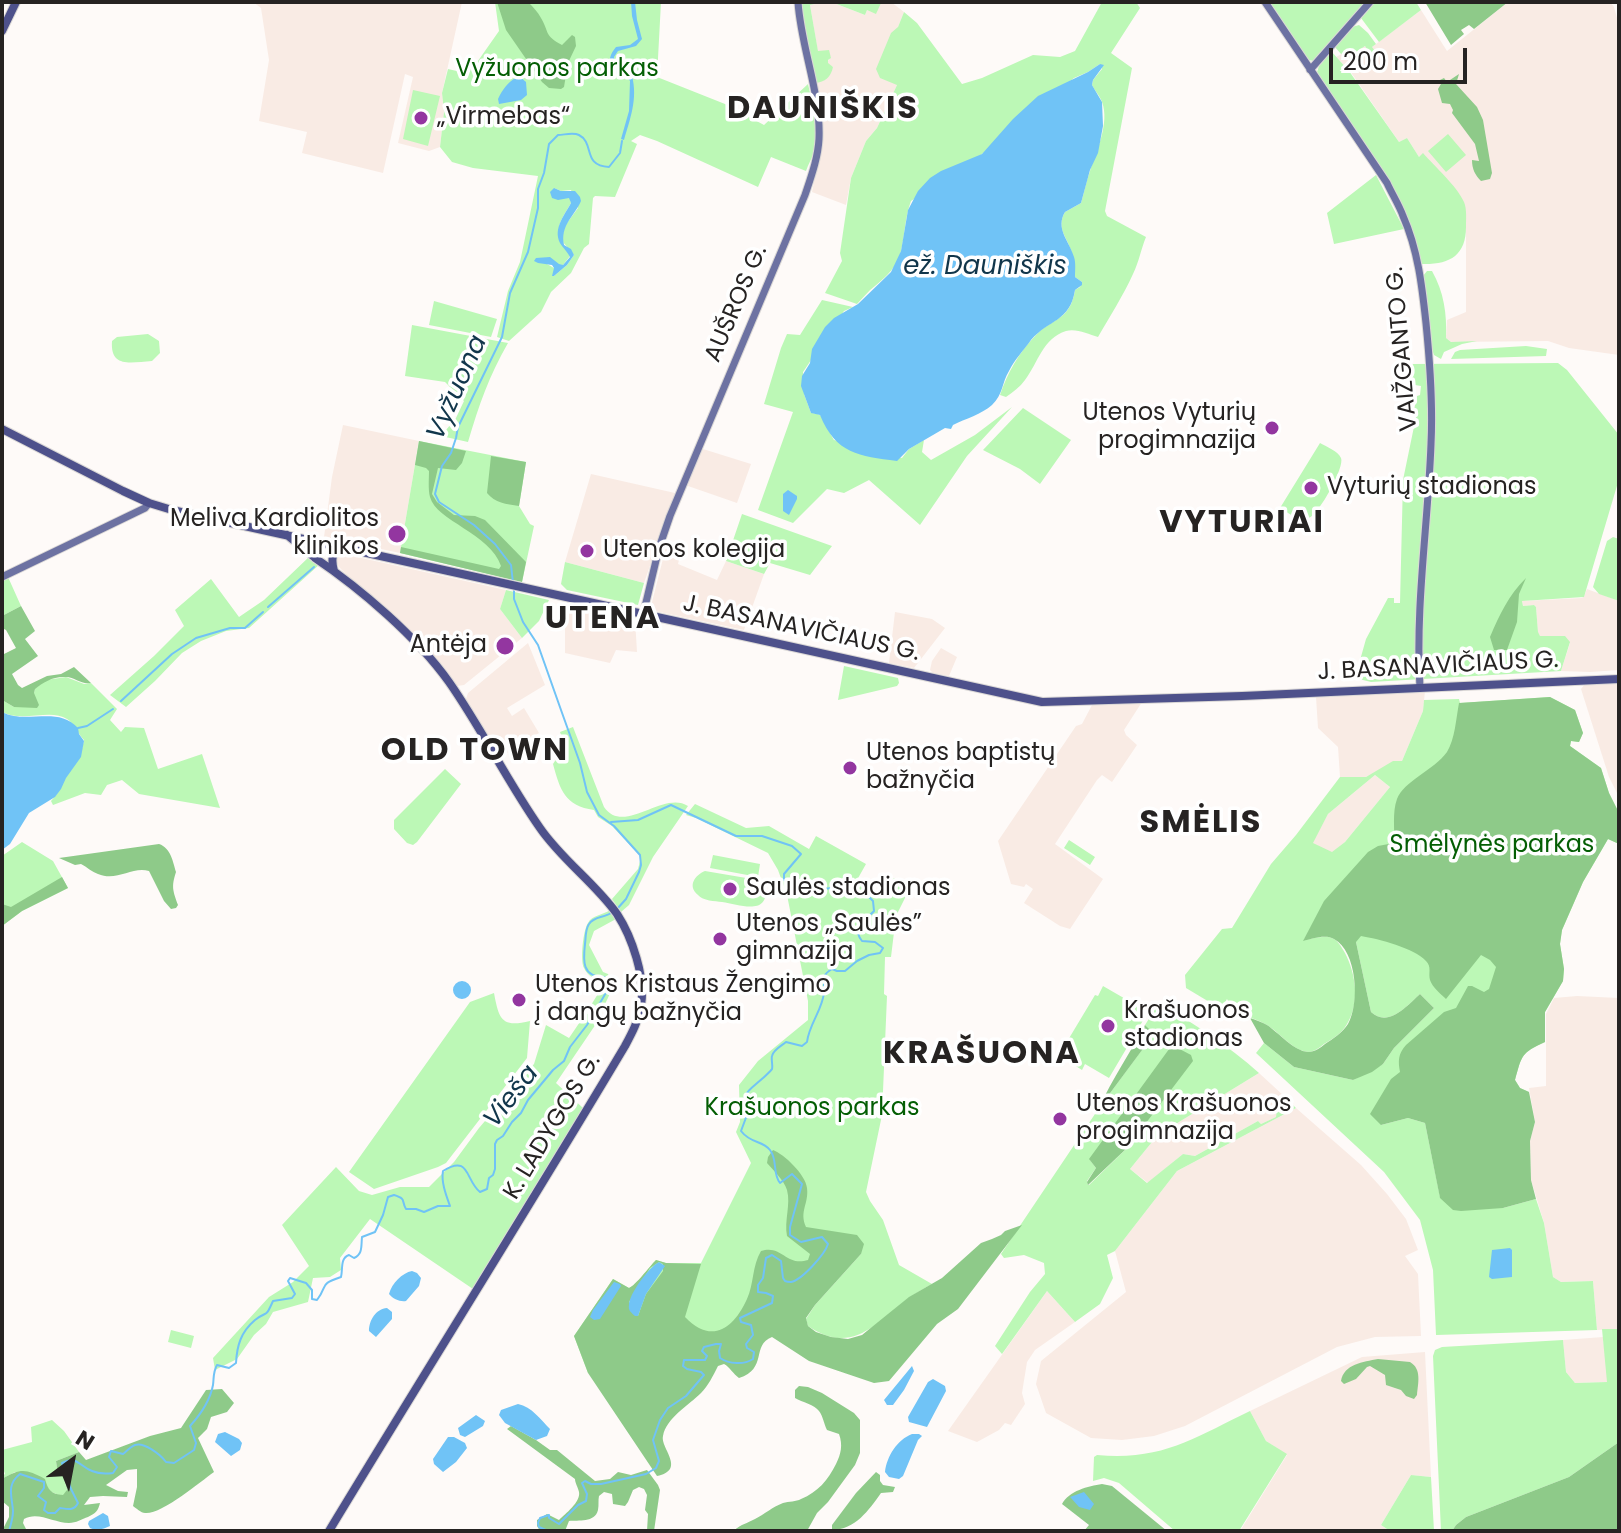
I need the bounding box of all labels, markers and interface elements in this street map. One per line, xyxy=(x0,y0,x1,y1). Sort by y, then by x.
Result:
scale bar xyxy=(1333,32,1471,82)
text: 200 m xyxy=(1343,45,1418,78)
park label: Vyžuonos parkas xyxy=(455,56,659,84)
district label: DAUNIŠKIS xyxy=(727,91,919,129)
place label: „Virmebas“ xyxy=(437,104,570,132)
marker: „Virmebas“ xyxy=(412,109,430,127)
street label: AUŠROS G. xyxy=(699,241,775,367)
water label: ež. Dauniškis xyxy=(903,251,1067,283)
street label: VAIŽGANTO G. xyxy=(1381,266,1425,432)
water label: Vyžuona xyxy=(421,331,495,445)
place label: Utenos Vyturių progimnazija xyxy=(1082,400,1256,456)
marker: Utenos Vyturių progimnazija xyxy=(1263,419,1281,437)
place label: Vyturių stadionas xyxy=(1327,474,1537,502)
marker: Vyturių stadionas xyxy=(1302,479,1320,497)
district label: VYTURIAI xyxy=(1159,505,1325,543)
place label: Meliva Kardiolitos klinikos xyxy=(170,506,379,562)
marker: Meliva Kardiolitos klinikos xyxy=(386,523,408,545)
place label: Utenos kolegija xyxy=(603,537,785,565)
marker: Utenos kolegija xyxy=(578,542,596,560)
street label: J. BASANAVIČIAUS G. xyxy=(680,590,922,668)
district label: UTENA xyxy=(545,601,661,639)
place label: Antėja xyxy=(410,632,487,660)
marker: Antėja xyxy=(494,635,516,657)
street label: J. BASANAVIČIAUS G. xyxy=(1317,646,1559,688)
district label: OLD TOWN xyxy=(381,733,569,771)
place label: Utenos baptistų bažnyčia xyxy=(866,740,1055,796)
marker: Utenos baptistų bažnyčia xyxy=(841,759,859,777)
district label: SMĖLIS xyxy=(1140,805,1262,843)
park label: Smėlynės parkas xyxy=(1390,832,1594,860)
place label: Saulės stadionas xyxy=(746,875,950,903)
marker: Saulės stadionas xyxy=(721,880,739,898)
place label: Utenos „Saulės” gimnazija xyxy=(736,911,922,967)
marker: Utenos „Saulės” gimnazija xyxy=(711,930,729,948)
place label: Utenos Kristaus Žengimo į dangų bažnyčia xyxy=(535,972,831,1028)
marker: Utenos Kristaus Žengimo į dangų bažnyčia xyxy=(510,991,528,1009)
place label: Krašuonos stadionas xyxy=(1124,998,1250,1054)
marker: Krašuonos stadionas xyxy=(1099,1017,1117,1035)
district label: KRAŠUONA xyxy=(883,1036,1081,1074)
street label: K. LADYGOS G. xyxy=(498,1049,608,1205)
water label: Vieša xyxy=(478,1059,546,1135)
place label: Utenos Krašuonos progimnazija xyxy=(1076,1091,1292,1147)
park label: Krašuonos parkas xyxy=(705,1095,919,1123)
marker: Utenos Krašuonos progimnazija xyxy=(1051,1110,1069,1128)
north arrow xyxy=(32,1421,112,1501)
text: N xyxy=(70,1423,100,1458)

